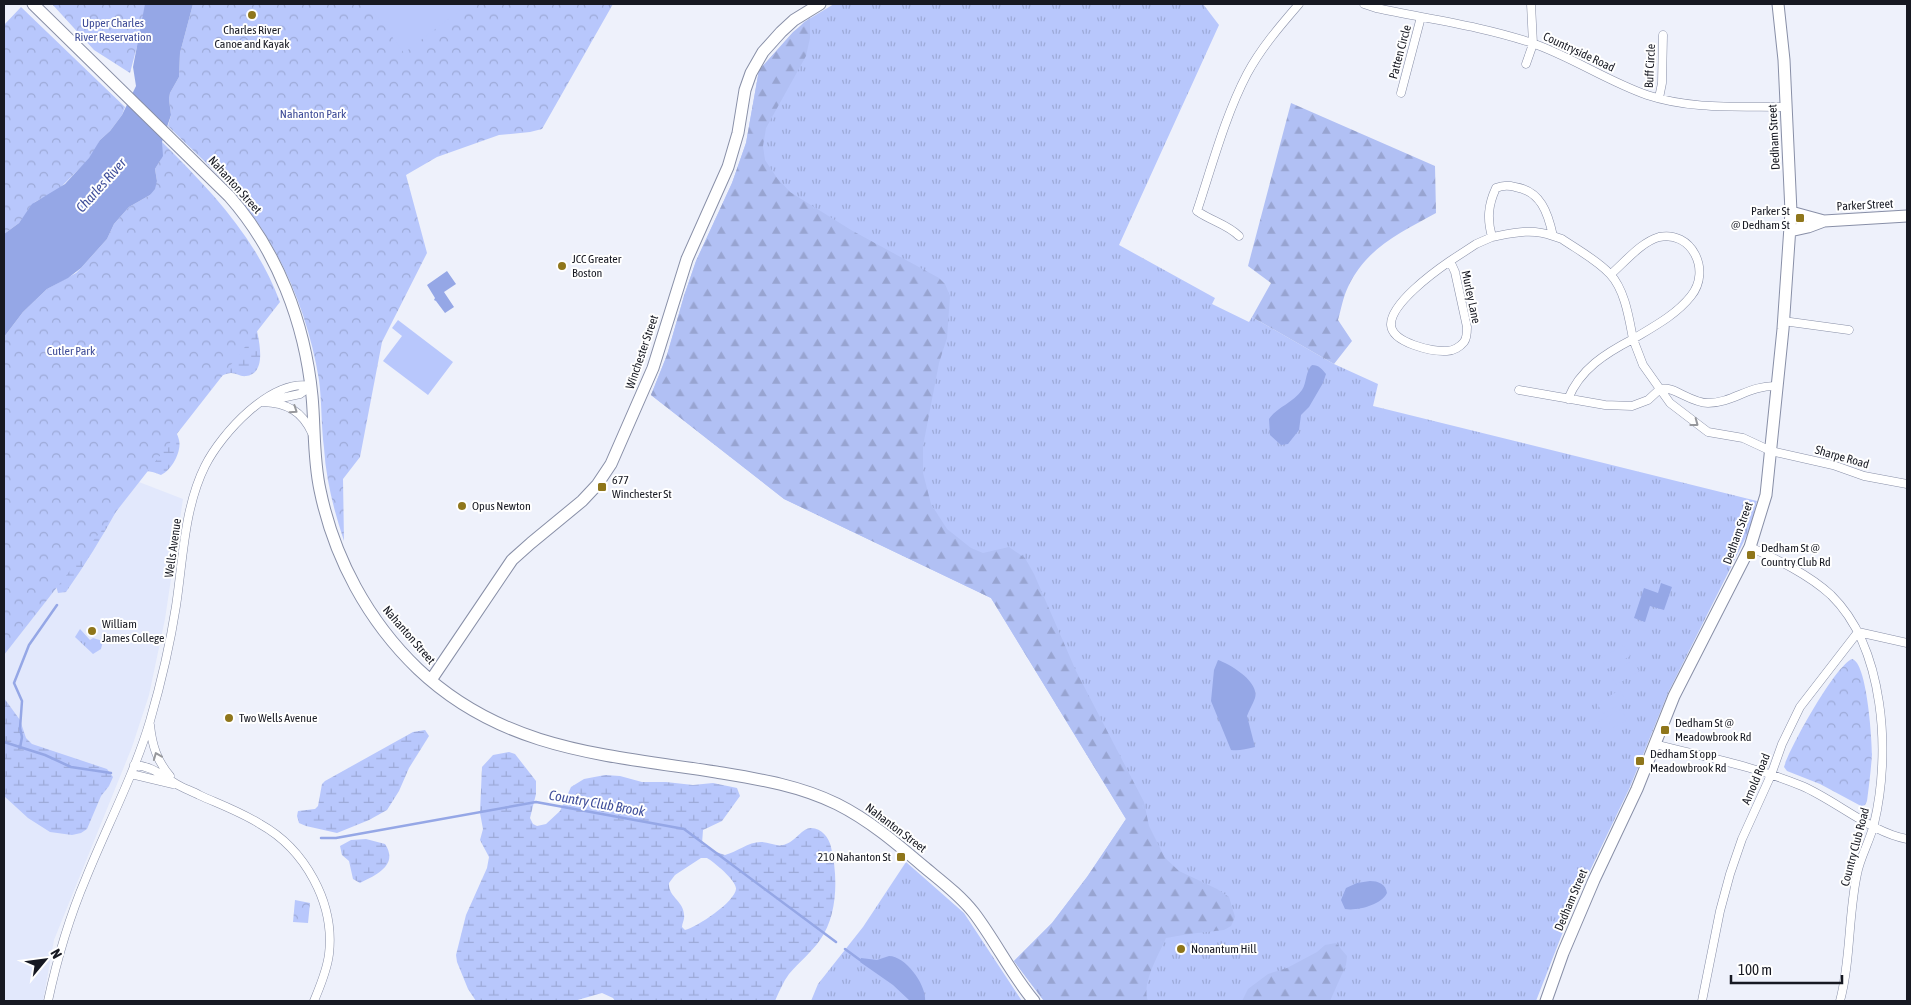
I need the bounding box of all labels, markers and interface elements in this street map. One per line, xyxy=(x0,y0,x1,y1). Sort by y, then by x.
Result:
marker: Charles River Canoe and Kayak xyxy=(246,9,258,21)
park label: Upper Charles River Reservation xyxy=(75,16,151,44)
place label: Charles River Canoe and Kayak xyxy=(214,23,290,51)
street label: Patten Circle xyxy=(1386,23,1414,81)
street label: Countryside Road xyxy=(1541,29,1617,75)
street label: Buff Circle xyxy=(1642,44,1658,88)
street label: Dedham Street xyxy=(1765,103,1783,170)
park label: Nahanton Park xyxy=(280,107,347,121)
street label: Nahanton Street xyxy=(205,153,265,217)
water label: Charles River xyxy=(73,154,130,215)
street label: Parker Street xyxy=(1836,196,1894,213)
place label: Parker St @ Dedham St xyxy=(1731,204,1791,232)
marker: Parker St @ Dedham St xyxy=(1794,212,1806,224)
place label: JCC Greater Boston xyxy=(572,252,622,280)
marker: JCC Greater Boston xyxy=(556,260,568,272)
street label: Murley Lane xyxy=(1459,269,1483,325)
street label: Winchester Street xyxy=(623,313,661,391)
park label: Cutler Park xyxy=(47,344,96,358)
one-way arrow xyxy=(288,404,298,413)
one-way arrow xyxy=(1689,417,1699,426)
street label: Sharpe Road xyxy=(1813,443,1871,471)
place label: 677 Winchester St xyxy=(612,473,672,501)
marker: 677 Winchester St xyxy=(596,481,608,493)
place label: Opus Newton xyxy=(472,499,531,513)
street label: Dedham Street xyxy=(1720,499,1756,566)
marker: Opus Newton xyxy=(456,500,468,512)
street label: Wells Avenue xyxy=(162,518,184,578)
place label: Dedham St @ Country Club Rd xyxy=(1761,541,1831,569)
marker: Dedham St @ Country Club Rd xyxy=(1745,549,1757,561)
street label: Nahanton Street xyxy=(380,603,438,667)
place label: William James College xyxy=(102,617,165,645)
marker: William James College xyxy=(86,625,98,637)
place label: Two Wells Avenue xyxy=(239,711,317,725)
marker: Two Wells Avenue xyxy=(223,712,235,724)
place label: Dedham St @ Meadowbrook Rd xyxy=(1675,716,1752,744)
marker: Dedham St @ Meadowbrook Rd xyxy=(1659,724,1671,736)
place label: Dedham St opp Meadowbrook Rd xyxy=(1650,747,1727,775)
street label: Arnold Road xyxy=(1739,751,1773,807)
one-way arrow xyxy=(153,752,163,761)
marker: Dedham St opp Meadowbrook Rd xyxy=(1634,755,1646,767)
water label: Country Club Brook xyxy=(548,787,647,819)
street label: Nahanton Street xyxy=(863,801,930,856)
street label: Country Club Road xyxy=(1838,806,1872,888)
place label: 210 Nahanton St xyxy=(818,850,892,864)
marker: 210 Nahanton St xyxy=(895,851,907,863)
street label: Dedham Street xyxy=(1552,866,1591,933)
north arrow xyxy=(20,935,70,985)
place label: Nonantum Hill xyxy=(1191,942,1257,956)
marker: Nonantum Hill xyxy=(1175,943,1187,955)
text: N xyxy=(47,946,65,961)
scale bar xyxy=(1731,952,1842,984)
text: 100 m xyxy=(1738,961,1772,978)

